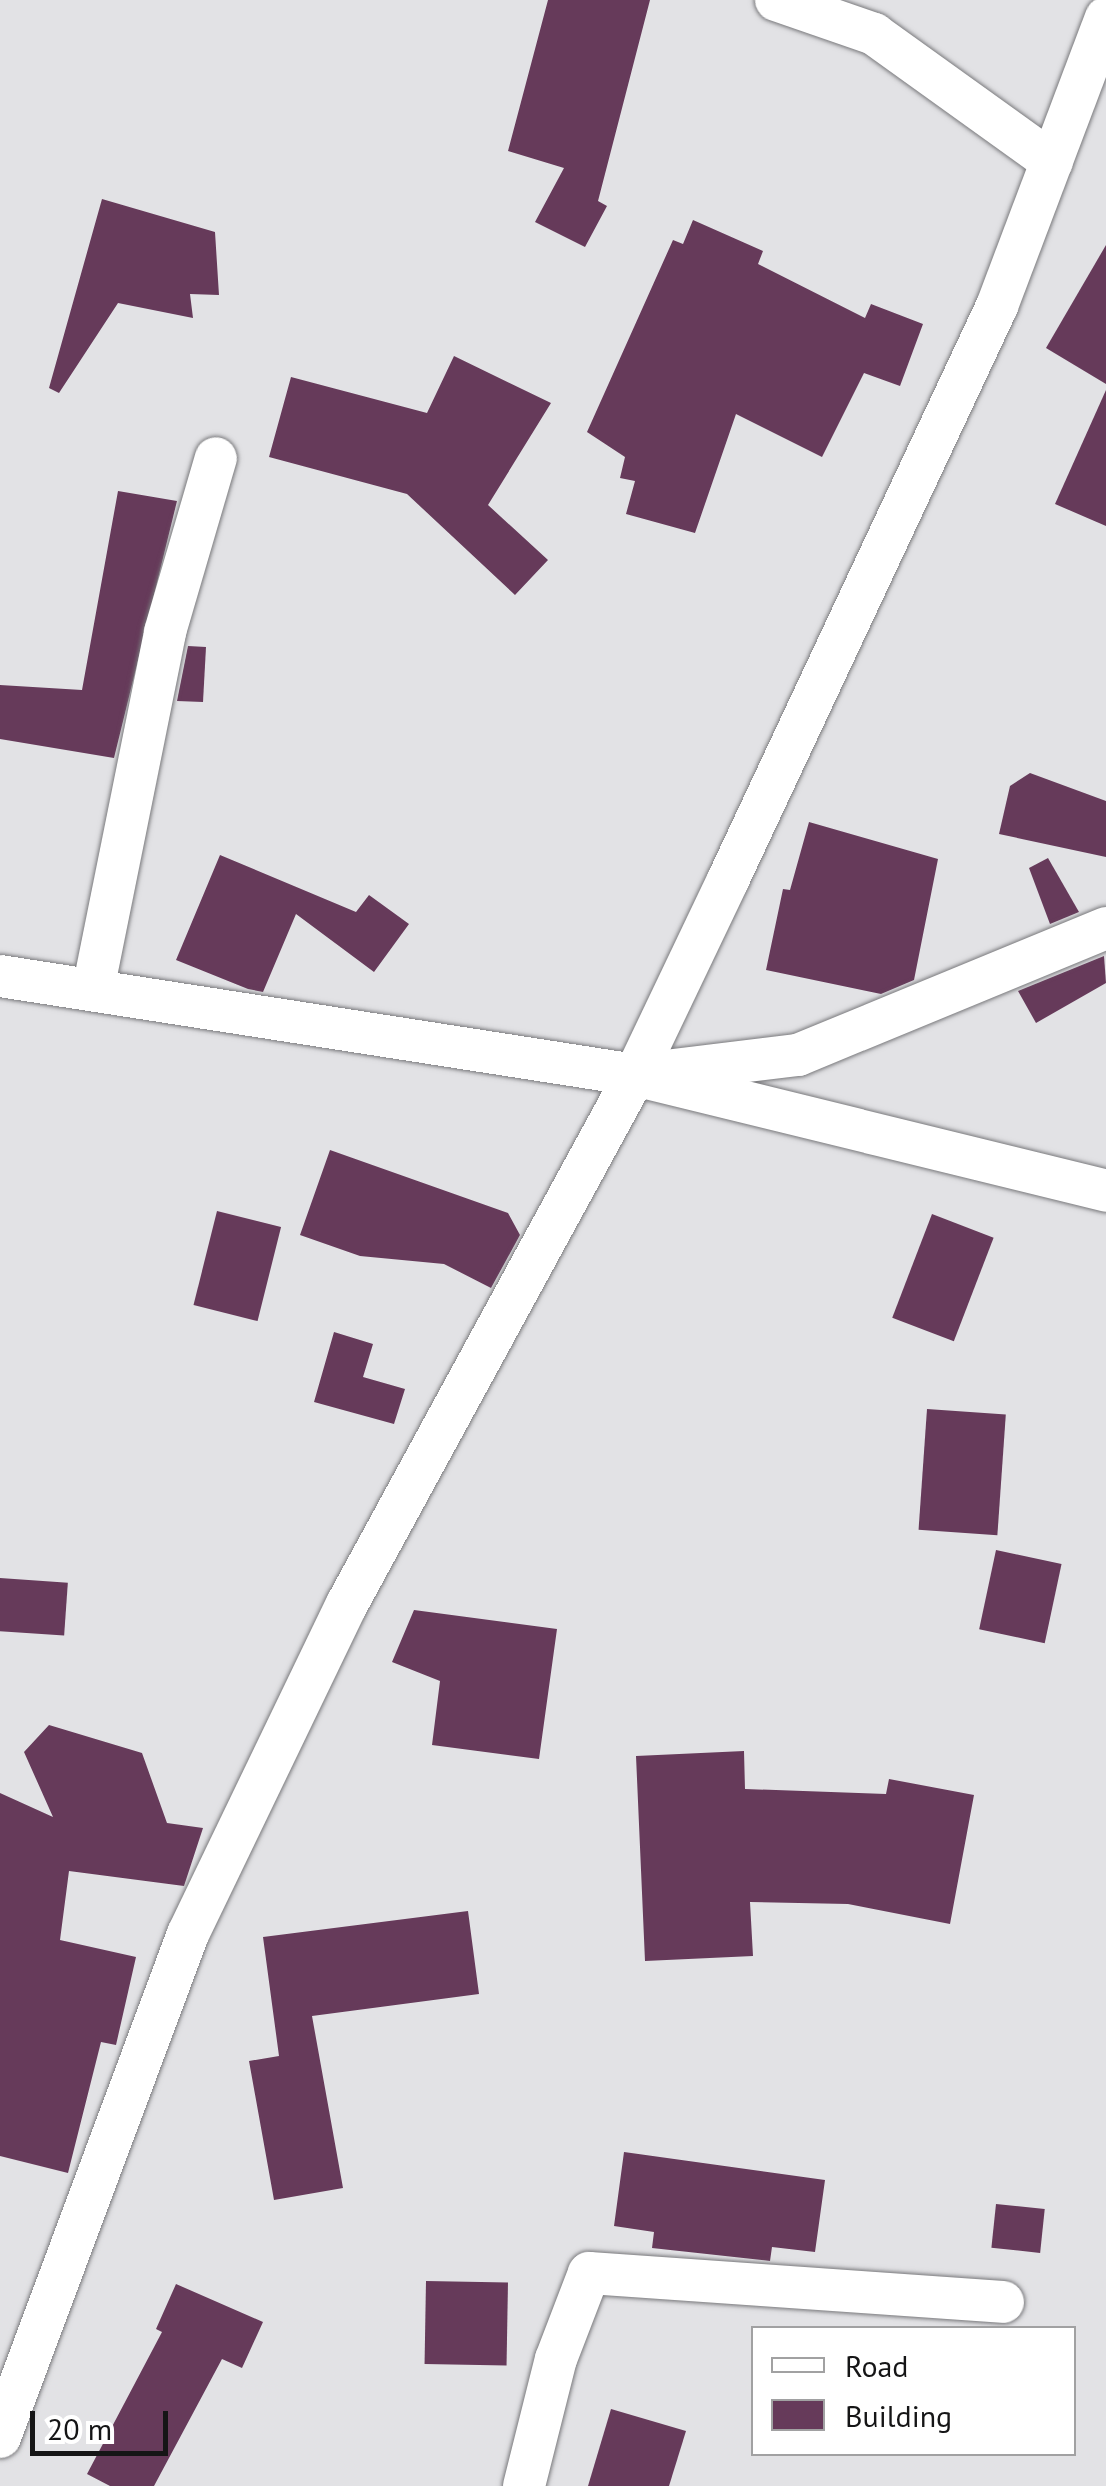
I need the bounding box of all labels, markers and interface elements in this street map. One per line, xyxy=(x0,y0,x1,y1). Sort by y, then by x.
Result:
legend xyxy=(751,2326,1076,2456)
text: Road xyxy=(845,2346,909,2385)
scale bar xyxy=(35,2391,172,2453)
text: Building xyxy=(845,2396,952,2435)
text: 20 m xyxy=(47,2409,112,2448)

